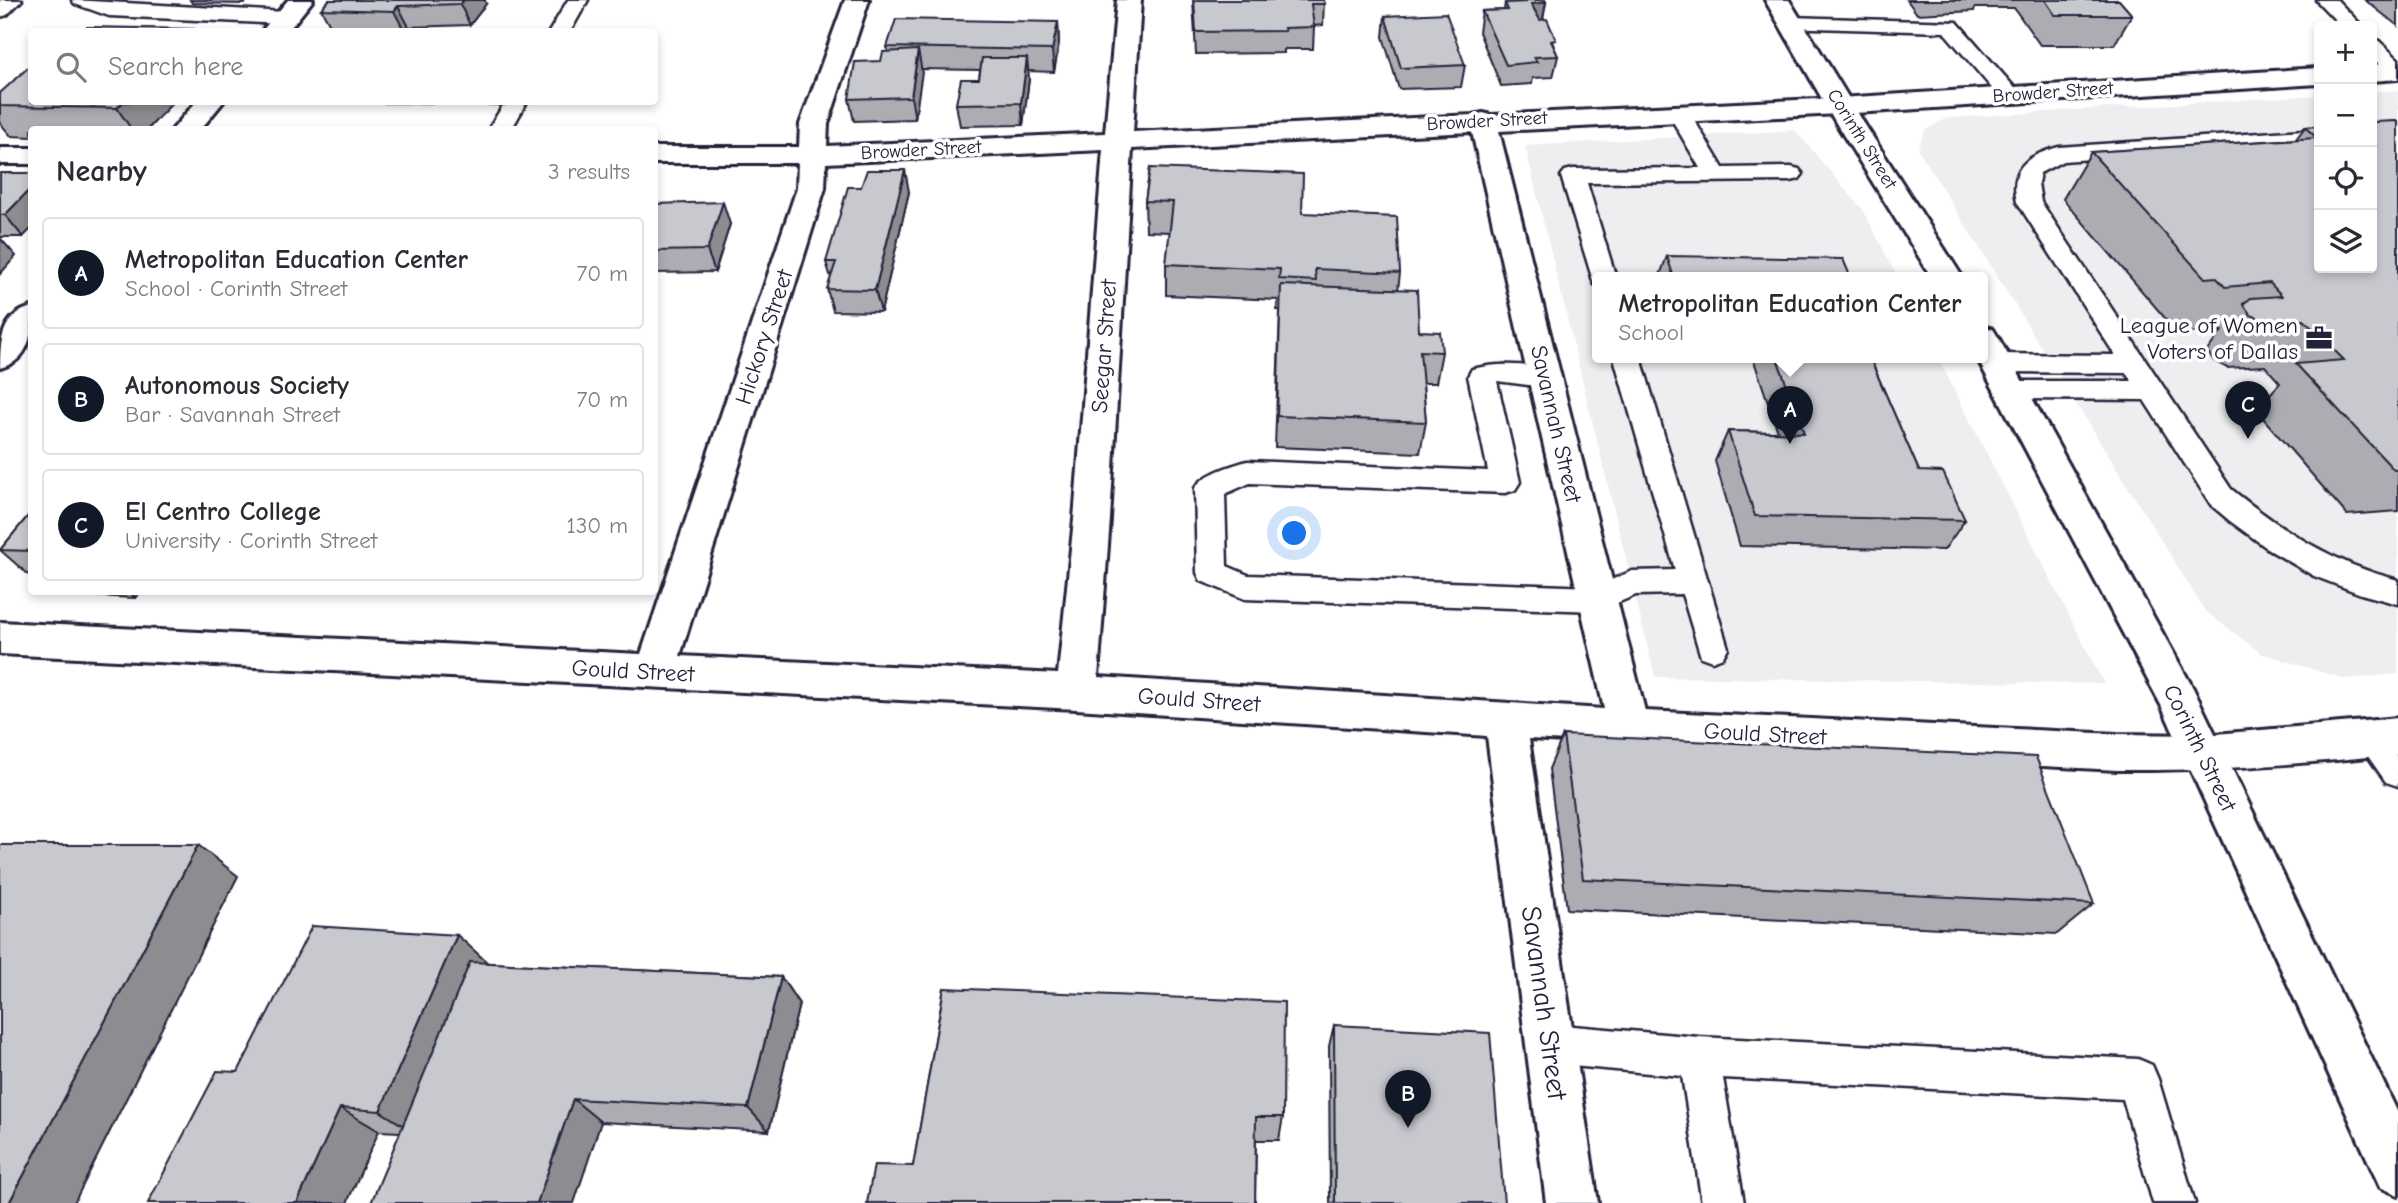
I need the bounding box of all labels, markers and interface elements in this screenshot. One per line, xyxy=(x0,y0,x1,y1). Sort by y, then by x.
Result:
map controls xyxy=(2314,21,2377,273)
button: + xyxy=(2314,21,2377,84)
search box xyxy=(28,28,658,105)
icon: search xyxy=(52,48,90,86)
text: Search here xyxy=(108,52,243,82)
street label: Browder Street xyxy=(1992,77,2115,107)
button: − xyxy=(2314,84,2377,147)
street label: Corinth Street xyxy=(1823,85,1902,193)
street label: Browder Street xyxy=(1426,107,1549,135)
street label: Browder Street xyxy=(860,136,983,164)
button: locate xyxy=(2314,147,2377,210)
text: Nearby xyxy=(56,154,147,189)
text: 3 results xyxy=(548,158,630,185)
button: layers xyxy=(2314,210,2377,273)
text: Metropolitan Education Center xyxy=(125,245,468,275)
text: A xyxy=(75,260,87,287)
text: 70 m xyxy=(576,260,628,287)
street label: Hickory Street xyxy=(729,265,799,408)
popup xyxy=(1592,272,1988,363)
text: School · Corinth Street xyxy=(125,275,347,302)
street label: Seegar Street xyxy=(1086,277,1122,414)
text: Metropolitan Education Center xyxy=(1619,289,1961,319)
place label: League of Women Voters of Dallas xyxy=(2120,312,2298,365)
text: School xyxy=(1619,319,1684,346)
office icon: League of Women Voters of Dallas xyxy=(2304,323,2334,353)
street label: Savannah Street xyxy=(1525,343,1588,507)
text: Autonomous Society xyxy=(125,371,349,401)
pin: C xyxy=(2225,381,2271,439)
text: B xyxy=(74,386,88,413)
text: 70 m xyxy=(576,386,628,413)
pin: A xyxy=(1767,386,1813,444)
text: Bar · Savannah Street xyxy=(125,401,340,428)
text: El Centro College xyxy=(125,497,321,527)
text: C xyxy=(74,512,88,539)
text: 130 m xyxy=(567,512,628,539)
your location xyxy=(1277,516,1311,550)
text: University · Corinth Street xyxy=(125,527,377,554)
street label: Gould Street xyxy=(571,654,696,688)
street label: Corinth Street xyxy=(2158,680,2243,817)
street label: Gould Street xyxy=(1137,682,1263,718)
street label: Gould Street xyxy=(1703,717,1828,751)
street label: Savannah Street xyxy=(1515,904,1574,1103)
pin: B xyxy=(1385,1070,1431,1128)

